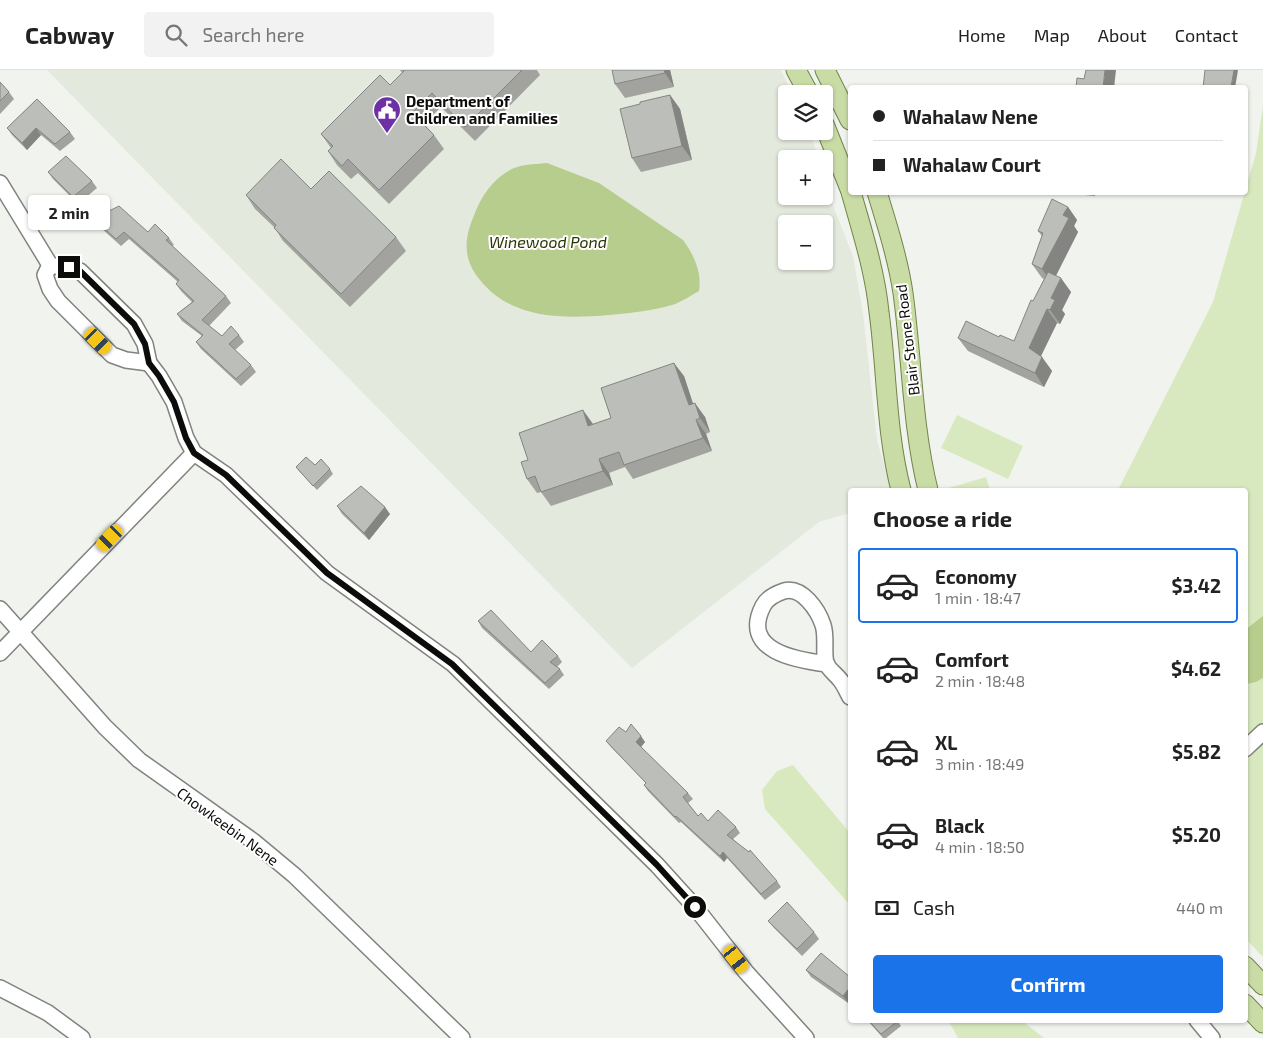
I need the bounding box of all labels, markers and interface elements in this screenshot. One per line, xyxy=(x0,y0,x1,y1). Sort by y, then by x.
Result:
search box xyxy=(144,12,494,57)
text: Cabway xyxy=(25,20,114,49)
icon: search xyxy=(162,21,190,49)
text: Search here xyxy=(202,23,304,46)
text: Home xyxy=(958,24,1006,46)
text: Map xyxy=(1034,24,1070,46)
text: About xyxy=(1098,24,1147,46)
text: Contact xyxy=(1175,24,1238,46)
map controls xyxy=(778,85,833,270)
button: layers xyxy=(778,85,833,140)
place label: Department of Children and Families xyxy=(406,92,558,127)
public building icon: Department of Children and Families xyxy=(372,95,402,134)
text: Wahalaw Nene xyxy=(903,105,1038,128)
button: + xyxy=(778,150,833,205)
text: Wahalaw Court xyxy=(903,153,1041,176)
callout: 2 min xyxy=(28,194,110,230)
text: 2 min xyxy=(49,203,89,222)
button: − xyxy=(778,215,833,270)
water label: Winewood Pond xyxy=(489,232,607,251)
route end xyxy=(58,256,80,278)
street label: Blair Stone Road xyxy=(891,283,923,397)
car xyxy=(82,325,113,357)
text: Choose a ride xyxy=(873,505,1012,531)
car xyxy=(94,522,125,554)
icon: car xyxy=(875,563,920,608)
text: Economy xyxy=(935,565,1017,588)
text: $3.42 xyxy=(1172,574,1221,597)
text: 1 min · 18:47 xyxy=(935,588,1021,607)
icon: car xyxy=(875,646,920,691)
text: Comfort xyxy=(935,648,1009,671)
text: $4.62 xyxy=(1171,657,1221,680)
text: 2 min · 18:48 xyxy=(935,671,1025,690)
icon: car xyxy=(875,729,920,774)
text: XL xyxy=(935,731,957,754)
text: $5.82 xyxy=(1172,740,1221,763)
text: 3 min · 18:49 xyxy=(935,754,1025,773)
street label: Chowkeebin Nene xyxy=(174,783,282,869)
icon: car xyxy=(875,812,920,857)
text: Black xyxy=(935,814,985,837)
text: $5.20 xyxy=(1172,823,1221,846)
text: 4 min · 18:50 xyxy=(935,837,1025,856)
icon: cash xyxy=(873,894,901,922)
route start xyxy=(684,896,706,918)
text: Cash xyxy=(913,896,955,919)
text: 440 m xyxy=(1176,898,1223,917)
car xyxy=(720,943,751,975)
button: Confirm xyxy=(873,955,1223,1013)

